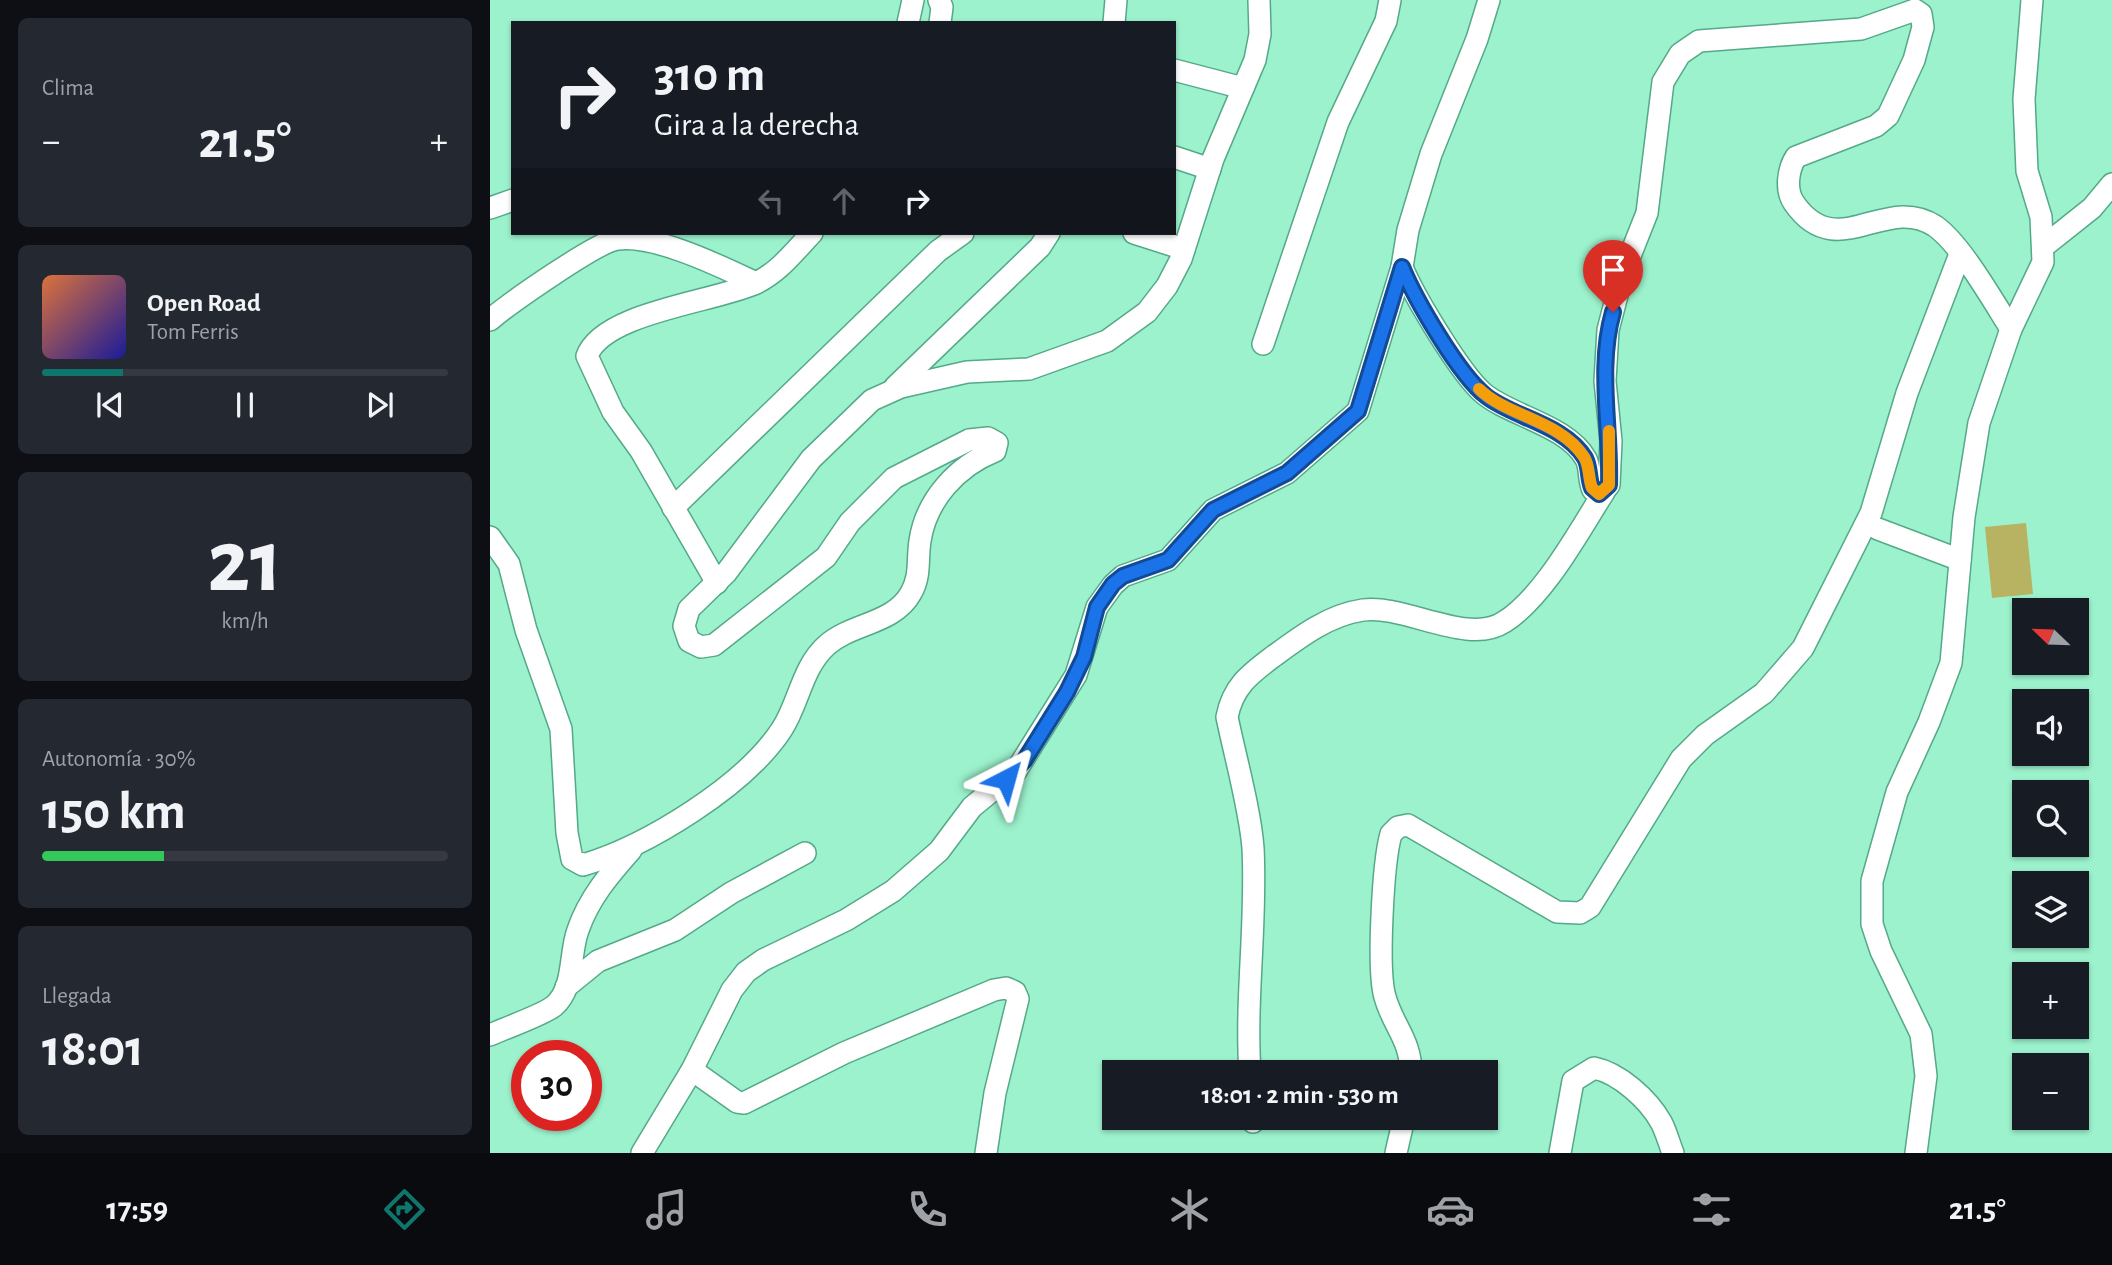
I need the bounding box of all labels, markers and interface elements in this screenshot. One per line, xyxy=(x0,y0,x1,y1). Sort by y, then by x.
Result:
icon: right xyxy=(539,49,630,140)
text: 310 m xyxy=(654,51,765,100)
text: Clima xyxy=(42,77,94,100)
text: Gira a la derecha xyxy=(654,109,859,141)
text: 21.5° xyxy=(199,115,291,167)
text: − xyxy=(42,123,60,161)
text: + xyxy=(430,123,448,161)
icon: left xyxy=(752,182,790,220)
icon: ahead xyxy=(825,182,863,220)
icon: right xyxy=(898,182,936,220)
pin xyxy=(1583,240,1643,312)
icon: arrive xyxy=(1594,251,1632,289)
text: Open Road xyxy=(147,290,261,316)
text: Tom Ferris xyxy=(147,321,239,344)
icon: previous xyxy=(91,386,129,424)
icon: pause xyxy=(226,386,264,424)
icon: next xyxy=(361,386,399,424)
text: 21 xyxy=(207,517,283,608)
north arrow xyxy=(2012,598,2090,676)
map controls xyxy=(2012,598,2089,1130)
text: km/h xyxy=(221,610,269,633)
button: sound xyxy=(2012,689,2089,766)
position arrow xyxy=(969,742,1043,816)
text: Autonomía · 30% xyxy=(42,748,196,771)
button: search xyxy=(2012,780,2089,857)
text: 150 km xyxy=(42,786,186,838)
button: layers xyxy=(2012,871,2089,948)
button: + xyxy=(2012,962,2089,1039)
text: Llegada xyxy=(42,985,112,1008)
text: 18:01 xyxy=(42,1023,144,1075)
speed limit sign: 30 xyxy=(511,1040,602,1131)
button: − xyxy=(2012,1053,2089,1130)
text: 18:01 · 2 min · 530 m xyxy=(1201,1082,1399,1108)
icon: directions xyxy=(380,1185,429,1234)
icon: music xyxy=(642,1185,691,1234)
icon: phone xyxy=(903,1185,952,1234)
icon: climate xyxy=(1165,1185,1214,1234)
icon: car xyxy=(1426,1185,1475,1234)
icon: filters xyxy=(1687,1185,1736,1234)
text: 17:59 xyxy=(106,1193,168,1225)
text: 21.5° xyxy=(1949,1193,2006,1225)

